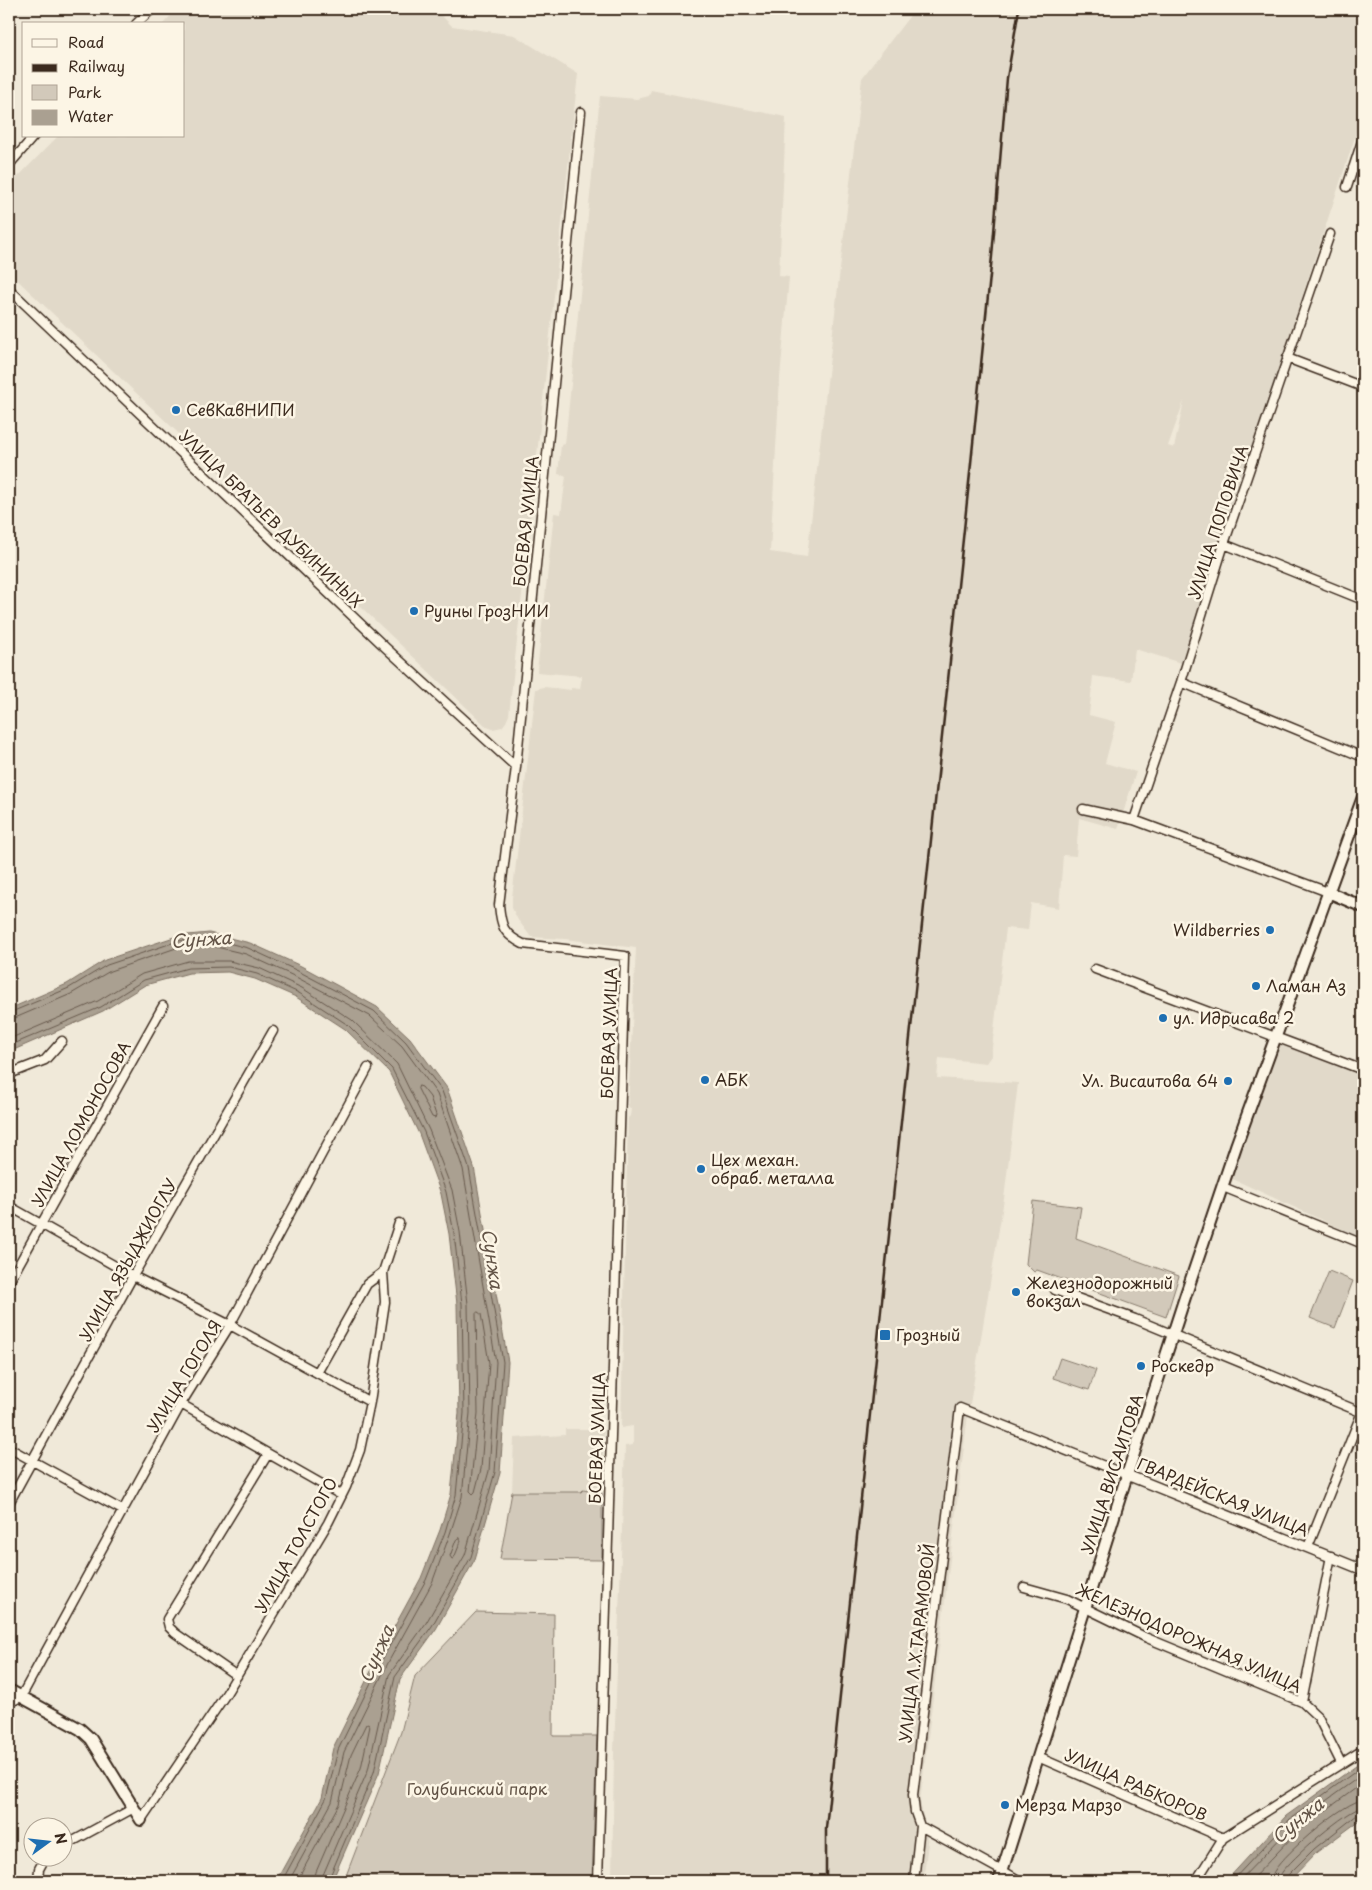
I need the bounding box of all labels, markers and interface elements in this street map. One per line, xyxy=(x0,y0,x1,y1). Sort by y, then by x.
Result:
legend xyxy=(22,22,185,138)
text: Road xyxy=(68,30,104,53)
text: Railway xyxy=(68,54,125,77)
text: Park xyxy=(68,80,102,103)
text: Water xyxy=(68,104,113,127)
place label: СевКавНИПИ xyxy=(186,397,295,421)
marker: СевКавНИПИ xyxy=(170,404,182,416)
street label: УЛИЦА БРАТЬЕВ ДУБИНИНЫХ xyxy=(174,424,369,613)
street label: УЛИЦА ПОПОВИЧА xyxy=(1181,441,1253,602)
street label: БОЕВАЯ УЛИЦА xyxy=(506,454,544,588)
place label: Руины ГрозНИИ xyxy=(424,598,549,622)
marker: Руины ГрозНИИ xyxy=(408,605,420,617)
place label: Wildberries xyxy=(1173,917,1260,941)
water label: Сунжа xyxy=(170,923,233,954)
marker: Wildberries xyxy=(1264,924,1276,936)
street label: БОЕВАЯ УЛИЦА xyxy=(594,967,622,1099)
place label: Ламан Аз xyxy=(1266,973,1346,997)
marker: Ламан Аз xyxy=(1250,980,1262,992)
place label: ул. Идрисава 2 xyxy=(1173,1005,1294,1029)
marker: ул. Идрисава 2 xyxy=(1157,1012,1169,1024)
street label: УЛИЦА ЛОМОНОСОВА xyxy=(25,1036,136,1211)
place label: АБК xyxy=(715,1067,748,1091)
place label: Ул. Висаитова 64 xyxy=(1081,1068,1218,1092)
marker: АБК xyxy=(699,1074,711,1086)
marker: Ул. Висаитова 64 xyxy=(1222,1075,1234,1087)
place label: Цех механ. обраб. металла xyxy=(711,1147,834,1189)
marker: Цех механ. обраб. металла xyxy=(695,1163,707,1175)
street label: УЛИЦА ЯЗЫДЖИОГЛУ xyxy=(72,1173,182,1345)
water label: Сунжа xyxy=(476,1227,511,1292)
place label: Железнодорожный вокзал xyxy=(1026,1270,1173,1312)
marker: Железнодорожный вокзал xyxy=(1010,1286,1022,1298)
street label: УЛИЦА ГОГОЛЯ xyxy=(140,1315,226,1436)
place label: Грозный xyxy=(896,1322,960,1346)
marker: Грозный xyxy=(878,1328,892,1342)
place label: Роскедр xyxy=(1151,1353,1214,1377)
marker: Роскедр xyxy=(1135,1360,1147,1372)
street label: БОЕВАЯ УЛИЦА xyxy=(582,1372,610,1504)
street label: УЛИЦА ВИСАИТОВА xyxy=(1074,1390,1148,1557)
street label: ГВАРДЕЙСКАЯ УЛИЦА xyxy=(1134,1451,1313,1542)
street label: УЛИЦА ТОЛСТОГО xyxy=(248,1472,342,1617)
street label: УЛИЦА Л.Х.ТАРАМОВОЙ xyxy=(892,1542,940,1744)
street label: ЖЕЛЕЗНОДОРОЖНАЯ УЛИЦА xyxy=(1073,1576,1306,1698)
water label: Сунжа xyxy=(351,1619,401,1687)
street label: УЛИЦА РАБКОРОВ xyxy=(1062,1742,1211,1826)
park label: Голубинский парк xyxy=(407,1776,548,1800)
water label: Сунжа xyxy=(1265,1790,1330,1849)
place label: Мерза Марзо xyxy=(1015,1792,1122,1816)
marker: Мерза Марзо xyxy=(999,1799,1011,1811)
north arrow xyxy=(22,1818,72,1868)
text: N xyxy=(49,1830,73,1847)

